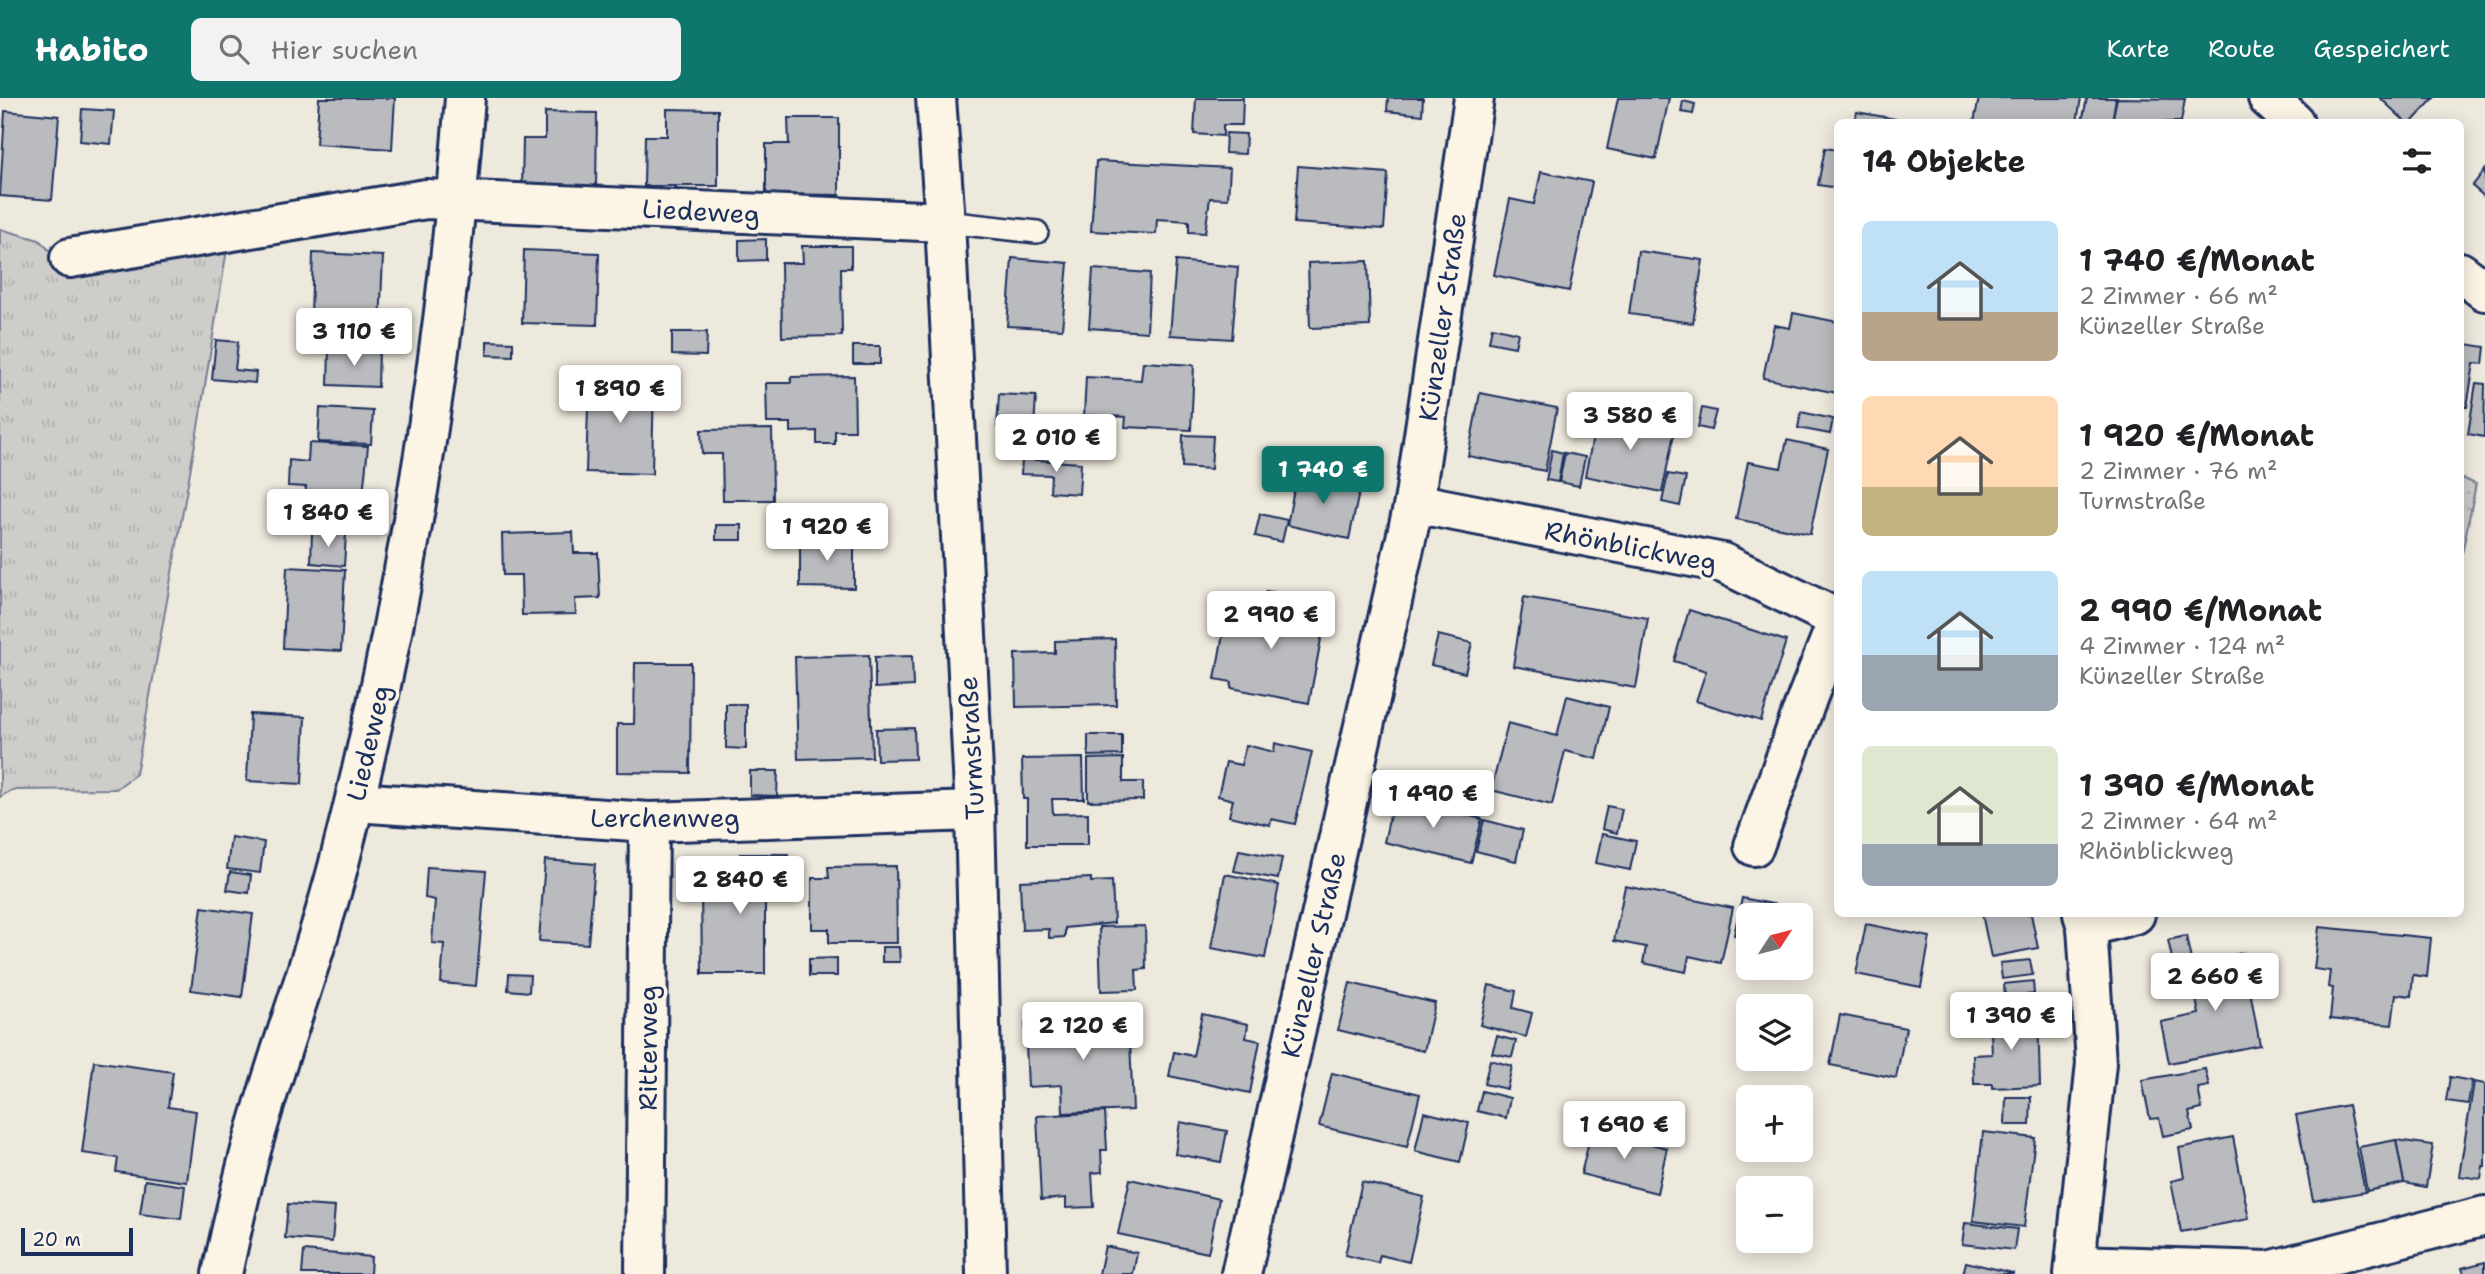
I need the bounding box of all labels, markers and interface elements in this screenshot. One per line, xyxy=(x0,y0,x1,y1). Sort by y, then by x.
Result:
search box xyxy=(191,18,681,81)
text: Habito xyxy=(35,27,149,72)
icon: search xyxy=(215,30,253,68)
text: Hier suchen xyxy=(271,32,418,67)
text: Karte xyxy=(2106,33,2170,65)
text: Route xyxy=(2208,33,2275,65)
text: Gespeichert xyxy=(2313,33,2450,65)
text: 14 Objekte xyxy=(1862,141,2025,182)
icon: filters xyxy=(2398,142,2436,180)
street label: Liedeweg xyxy=(641,190,761,232)
street label: Künzeller Straße xyxy=(1410,210,1474,424)
text: 1 740 €/Monat xyxy=(2079,240,2315,281)
icon: home xyxy=(1918,249,2002,333)
text: 2 Zimmer · 66 m² xyxy=(2079,281,2278,311)
pin: 3 110 € xyxy=(289,308,419,368)
text: Künzeller Straße xyxy=(2079,311,2265,341)
text: 3 110 € xyxy=(312,316,396,346)
pin: 1 890 € xyxy=(555,366,685,425)
text: 1 890 € xyxy=(575,373,665,403)
pin: 3 580 € xyxy=(1565,392,1695,452)
text: 3 580 € xyxy=(1583,400,1677,430)
pin: 2 010 € xyxy=(991,414,1121,474)
text: 1 920 €/Monat xyxy=(2079,415,2314,456)
text: 2 010 € xyxy=(1011,422,1101,452)
icon: home xyxy=(1918,424,2002,508)
pin: 1 740 € xyxy=(1258,446,1388,506)
text: 1 740 € xyxy=(1278,454,1368,484)
text: 2 Zimmer · 76 m² xyxy=(2079,456,2278,486)
text: Turmstraße xyxy=(2079,486,2206,516)
pin: 1 840 € xyxy=(263,490,393,549)
text: 1 840 € xyxy=(283,497,373,527)
pin: 1 920 € xyxy=(762,504,892,563)
text: 1 920 € xyxy=(782,511,872,541)
street label: Rhönblickweg xyxy=(1542,512,1720,580)
text: 2 990 €/Monat xyxy=(2079,590,2322,631)
pin: 2 990 € xyxy=(1206,592,1336,651)
text: 2 990 € xyxy=(1223,599,1319,629)
icon: home xyxy=(1918,599,2002,683)
text: 4 Zimmer · 124 m² xyxy=(2079,631,2285,661)
text: Künzeller Straße xyxy=(2079,661,2265,691)
street label: Turmstraße xyxy=(950,675,992,821)
street label: Liedeweg xyxy=(338,681,398,805)
text: 1 390 €/Monat xyxy=(2079,765,2314,806)
pin: 1 490 € xyxy=(1368,770,1498,830)
icon: home xyxy=(1918,774,2002,858)
text: 1 490 € xyxy=(1388,778,1478,808)
street label: Lerchenweg xyxy=(590,800,740,835)
text: 2 Zimmer · 64 m² xyxy=(2079,806,2278,836)
text: Rhönblickweg xyxy=(2079,836,2234,866)
street label: Künzeller Straße xyxy=(1272,849,1354,1061)
pin: 2 840 € xyxy=(675,856,805,916)
text: 2 840 € xyxy=(692,864,788,894)
north arrow xyxy=(1736,903,1813,980)
map controls xyxy=(1736,903,1813,1253)
pin: 2 660 € xyxy=(2150,954,2280,1013)
text: 2 660 € xyxy=(2167,961,2263,991)
street label: Ritterweg xyxy=(630,985,665,1111)
pin: 1 390 € xyxy=(1946,992,2076,1052)
button: layers xyxy=(1736,994,1813,1071)
text: 1 390 € xyxy=(1966,1000,2056,1030)
pin: 2 120 € xyxy=(1018,1002,1148,1062)
text: 2 120 € xyxy=(1038,1010,1128,1040)
button: + xyxy=(1736,1085,1813,1162)
pin: 1 690 € xyxy=(1559,1102,1689,1161)
text: 1 690 € xyxy=(1579,1109,1669,1139)
button: − xyxy=(1736,1176,1813,1253)
scale bar xyxy=(21,1225,133,1257)
text: 20 m xyxy=(32,1227,81,1252)

